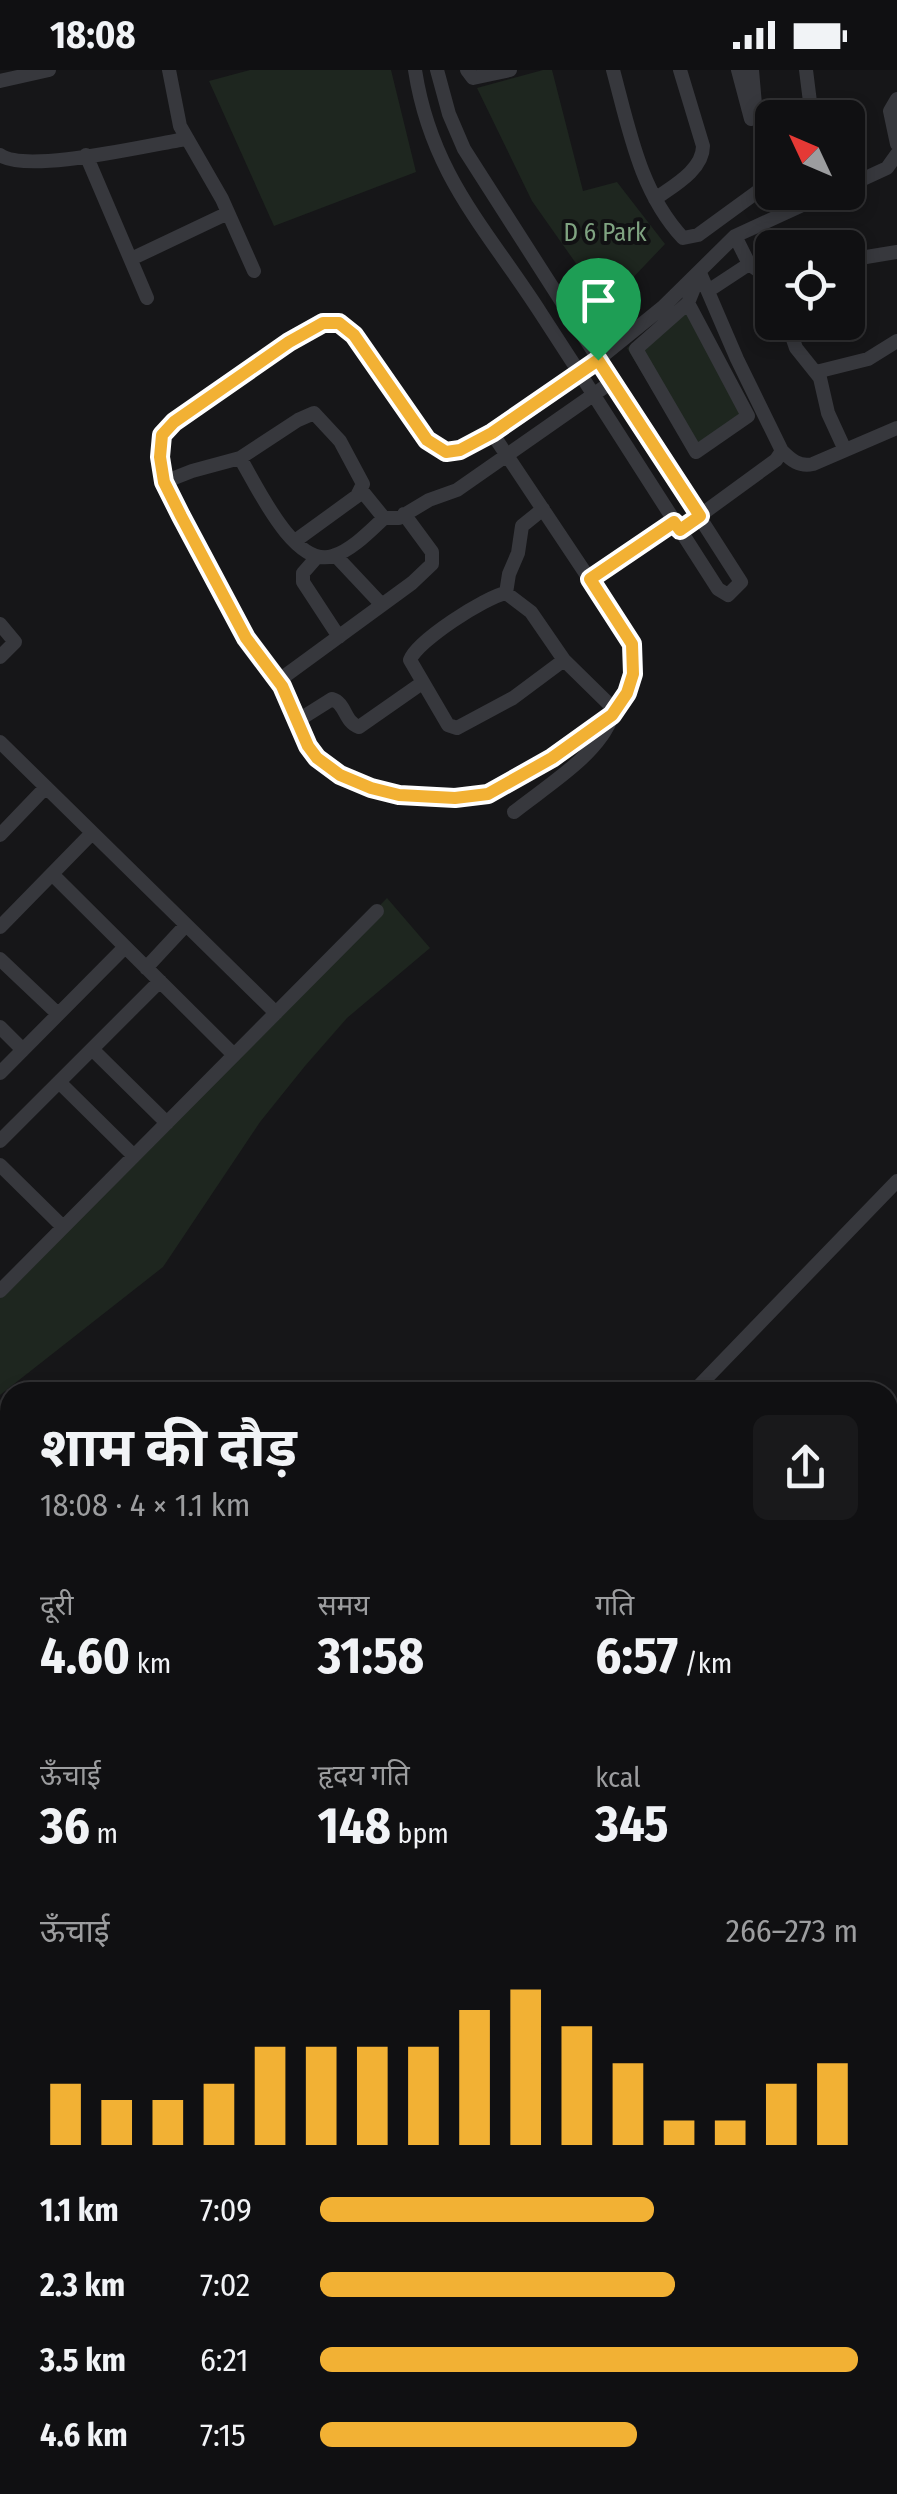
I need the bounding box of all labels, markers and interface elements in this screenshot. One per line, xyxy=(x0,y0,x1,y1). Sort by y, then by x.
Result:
text: 18:08 xyxy=(50,12,136,58)
north arrow xyxy=(755,100,865,210)
map controls xyxy=(755,100,865,340)
park label: D 6 Park xyxy=(563,218,647,248)
button: locate xyxy=(755,230,865,340)
pin xyxy=(556,258,641,361)
icon: arrive xyxy=(571,273,626,328)
text: शाम की दौड़ xyxy=(40,1415,297,1481)
button: share xyxy=(753,1415,858,1520)
text: 18:08 · 4 × 1.1 km xyxy=(40,1486,250,1524)
text: दूरी xyxy=(40,1589,74,1622)
text: समय xyxy=(318,1589,370,1622)
text: गति xyxy=(595,1589,634,1622)
text: 4.60 xyxy=(40,1626,130,1686)
text: 31:58 xyxy=(318,1626,424,1686)
text: 6:57 xyxy=(595,1626,678,1686)
text: km xyxy=(130,1647,171,1680)
text: /km xyxy=(678,1647,732,1680)
text: ऊँचाई xyxy=(40,1759,101,1792)
text: हृदय गति xyxy=(318,1759,410,1792)
text: kcal xyxy=(595,1761,641,1794)
text: 345 xyxy=(595,1794,669,1854)
text: 36 xyxy=(40,1796,90,1856)
text: 148 xyxy=(318,1796,391,1856)
text: m xyxy=(90,1817,118,1850)
text: bpm xyxy=(391,1817,449,1850)
text: ऊँचाई xyxy=(40,1912,109,1950)
text: 266–273 m xyxy=(726,1912,858,1950)
text: 1.1 km xyxy=(40,2191,119,2229)
text: 7:09 xyxy=(200,2191,252,2229)
text: 2.3 km xyxy=(40,2266,125,2304)
text: 7:02 xyxy=(200,2266,250,2304)
text: 3.5 km xyxy=(40,2341,126,2379)
text: 6:21 xyxy=(200,2341,249,2379)
text: 4.6 km xyxy=(40,2416,128,2454)
text: 7:15 xyxy=(200,2416,246,2454)

